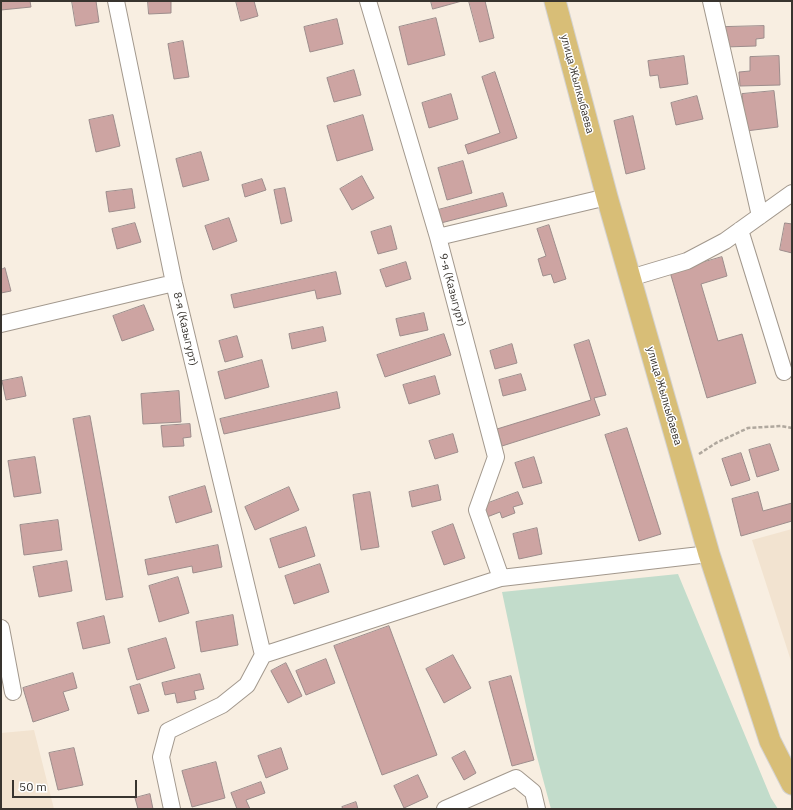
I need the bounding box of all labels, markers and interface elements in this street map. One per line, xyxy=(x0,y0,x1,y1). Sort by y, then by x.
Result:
street label: улица Жылкыбаева xyxy=(557,33,597,135)
street label: 9-я (Казыгурт) xyxy=(436,252,468,328)
street label: 8-я (Казыгурт) xyxy=(170,291,200,367)
street label: улица Жылкыбаева xyxy=(644,345,684,447)
scale bar xyxy=(14,772,139,798)
text: 50 m xyxy=(19,779,47,794)

